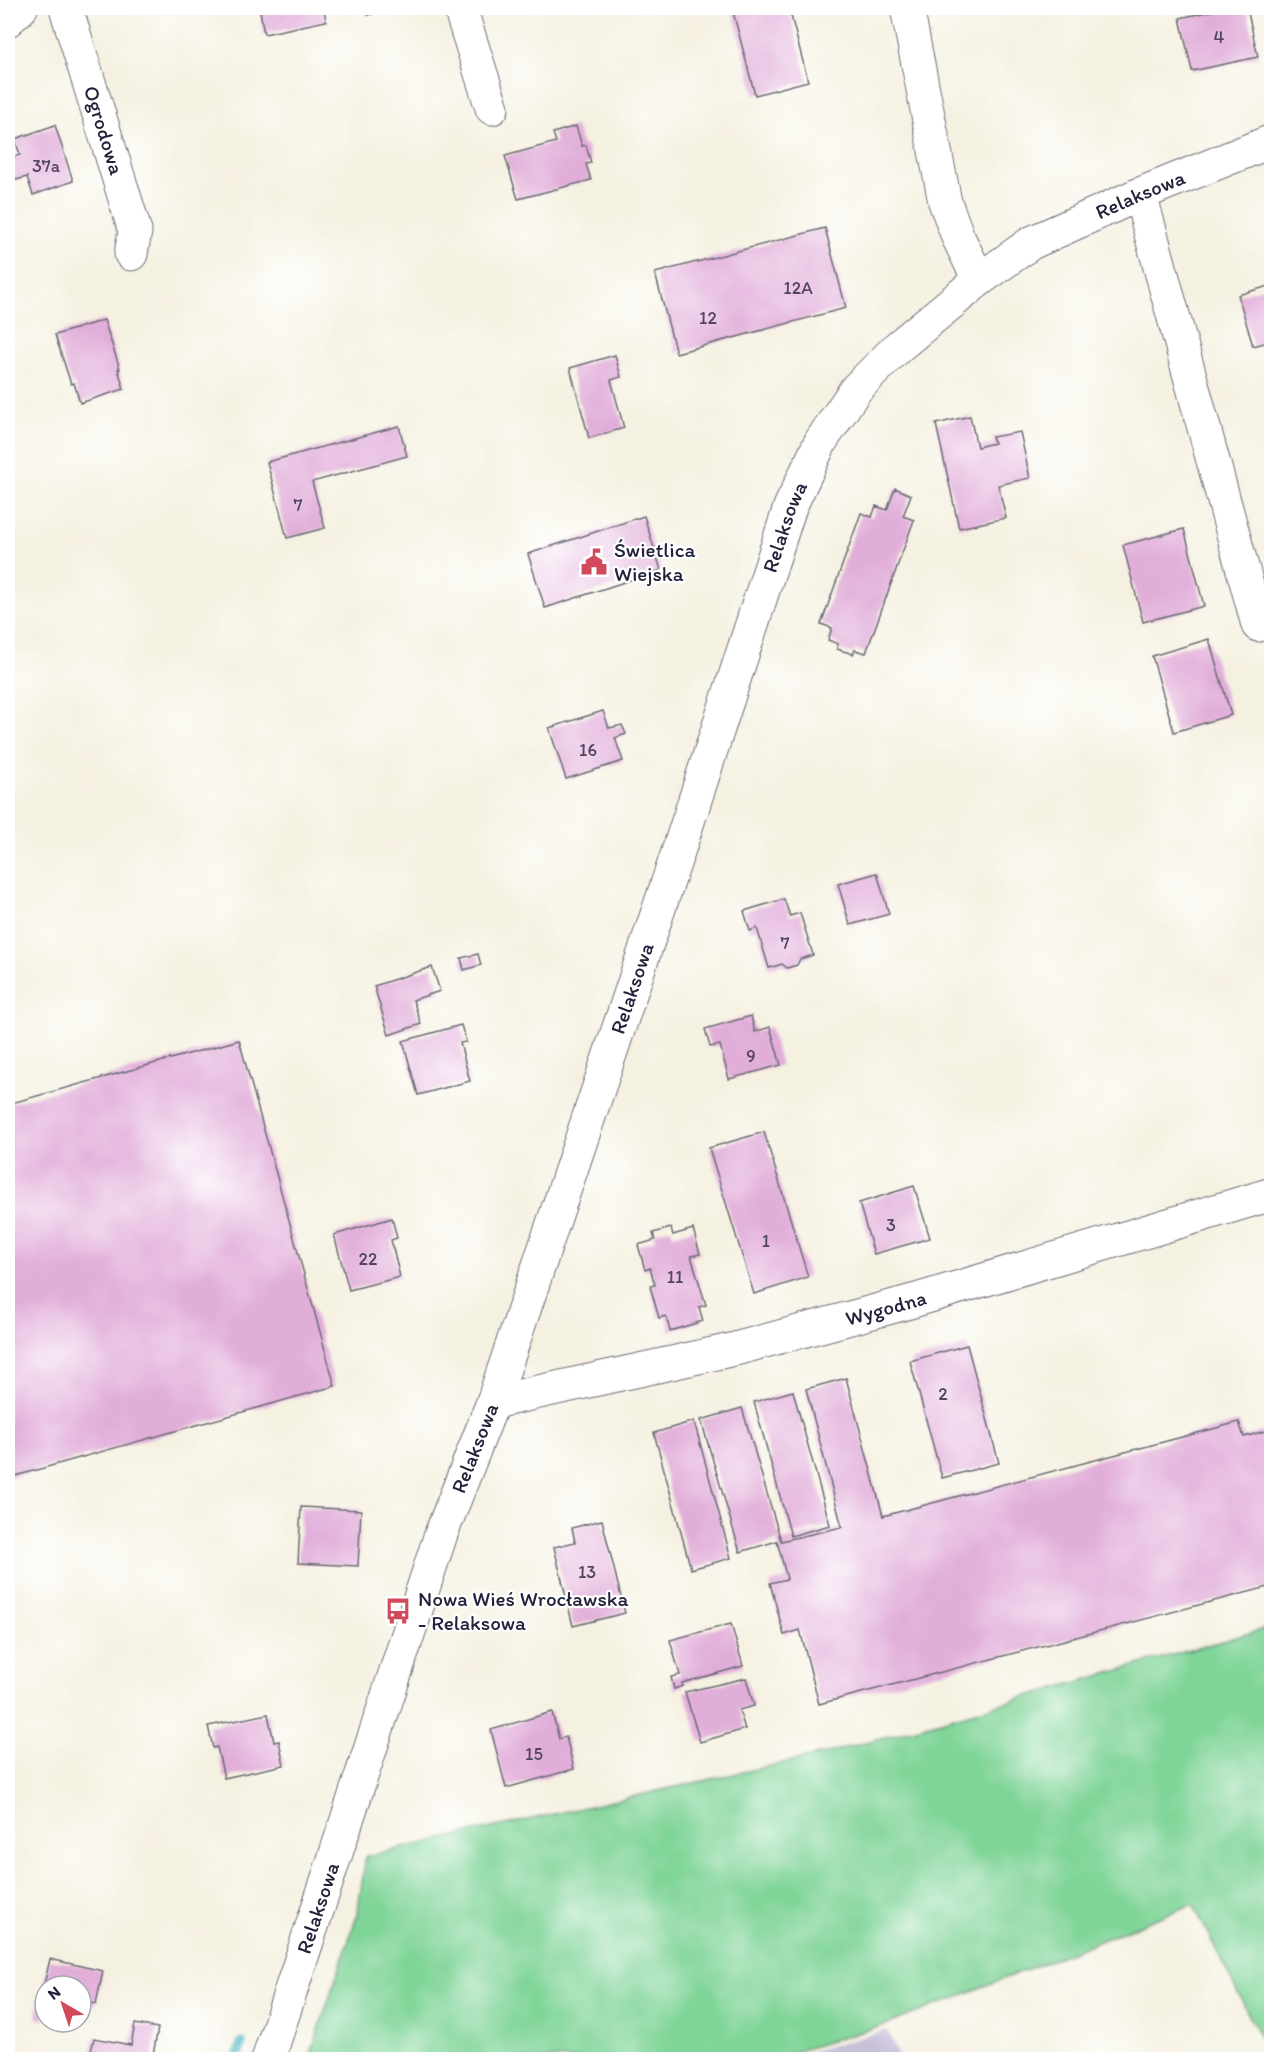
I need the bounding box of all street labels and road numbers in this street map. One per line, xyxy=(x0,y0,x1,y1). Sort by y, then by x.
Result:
street label: Ogrodowa xyxy=(79,82,130,178)
street label: Relaksowa xyxy=(1091,164,1189,224)
street label: Relaksowa xyxy=(757,477,812,575)
street label: Relaksowa xyxy=(605,939,659,1037)
street label: Wygodna xyxy=(843,1285,929,1331)
street label: Relaksowa xyxy=(445,1399,503,1497)
street label: Relaksowa xyxy=(291,1859,344,1957)

